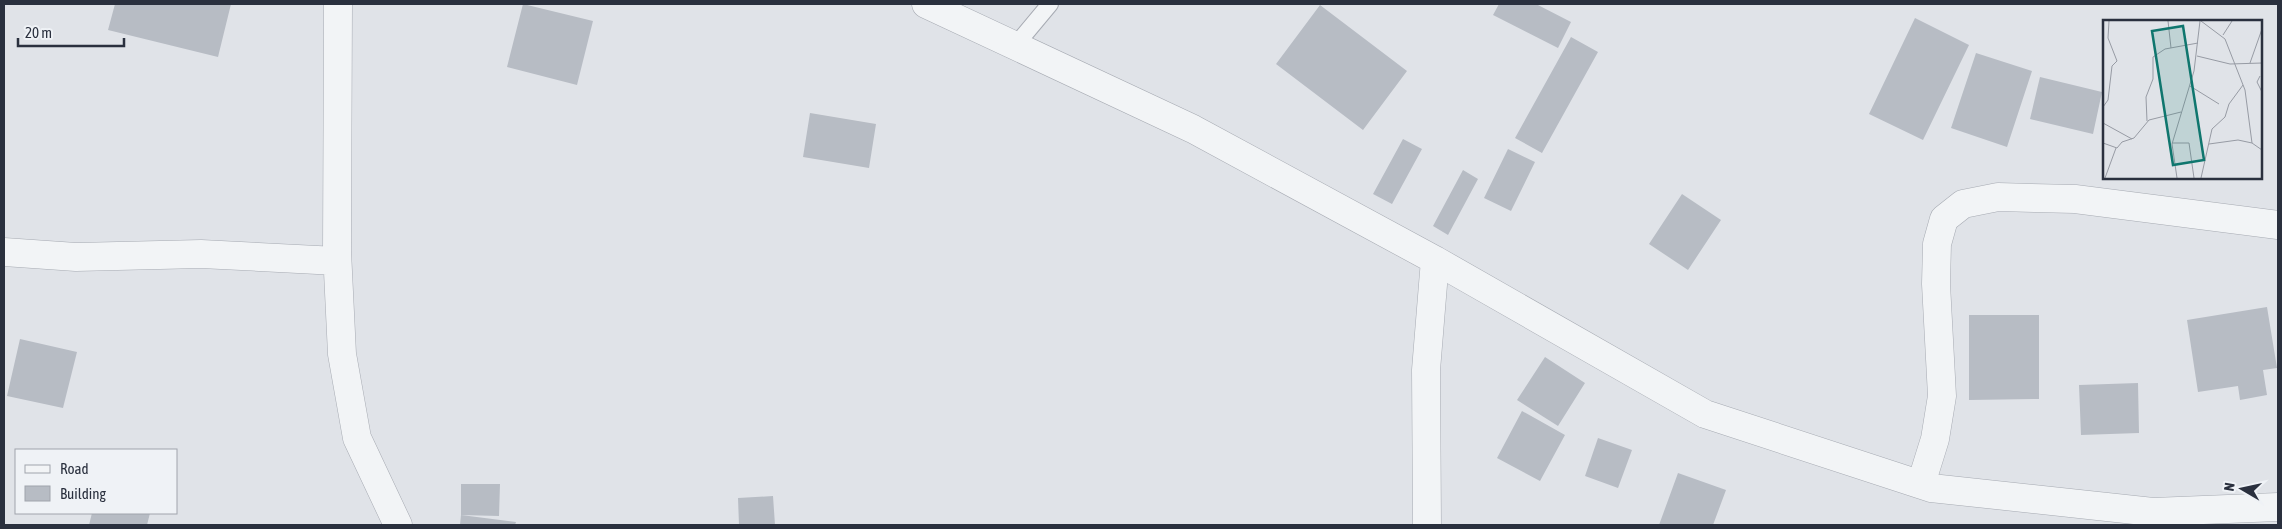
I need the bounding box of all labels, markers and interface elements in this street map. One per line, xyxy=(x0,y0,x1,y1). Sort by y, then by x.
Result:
scale bar xyxy=(18,15,124,47)
inset map xyxy=(2103,20,2262,179)
text: 20 m xyxy=(25,24,52,41)
legend xyxy=(15,449,178,514)
text: Road xyxy=(60,460,89,477)
north arrow xyxy=(2217,464,2267,514)
text: N xyxy=(2221,482,2238,492)
text: Building xyxy=(60,485,106,502)

